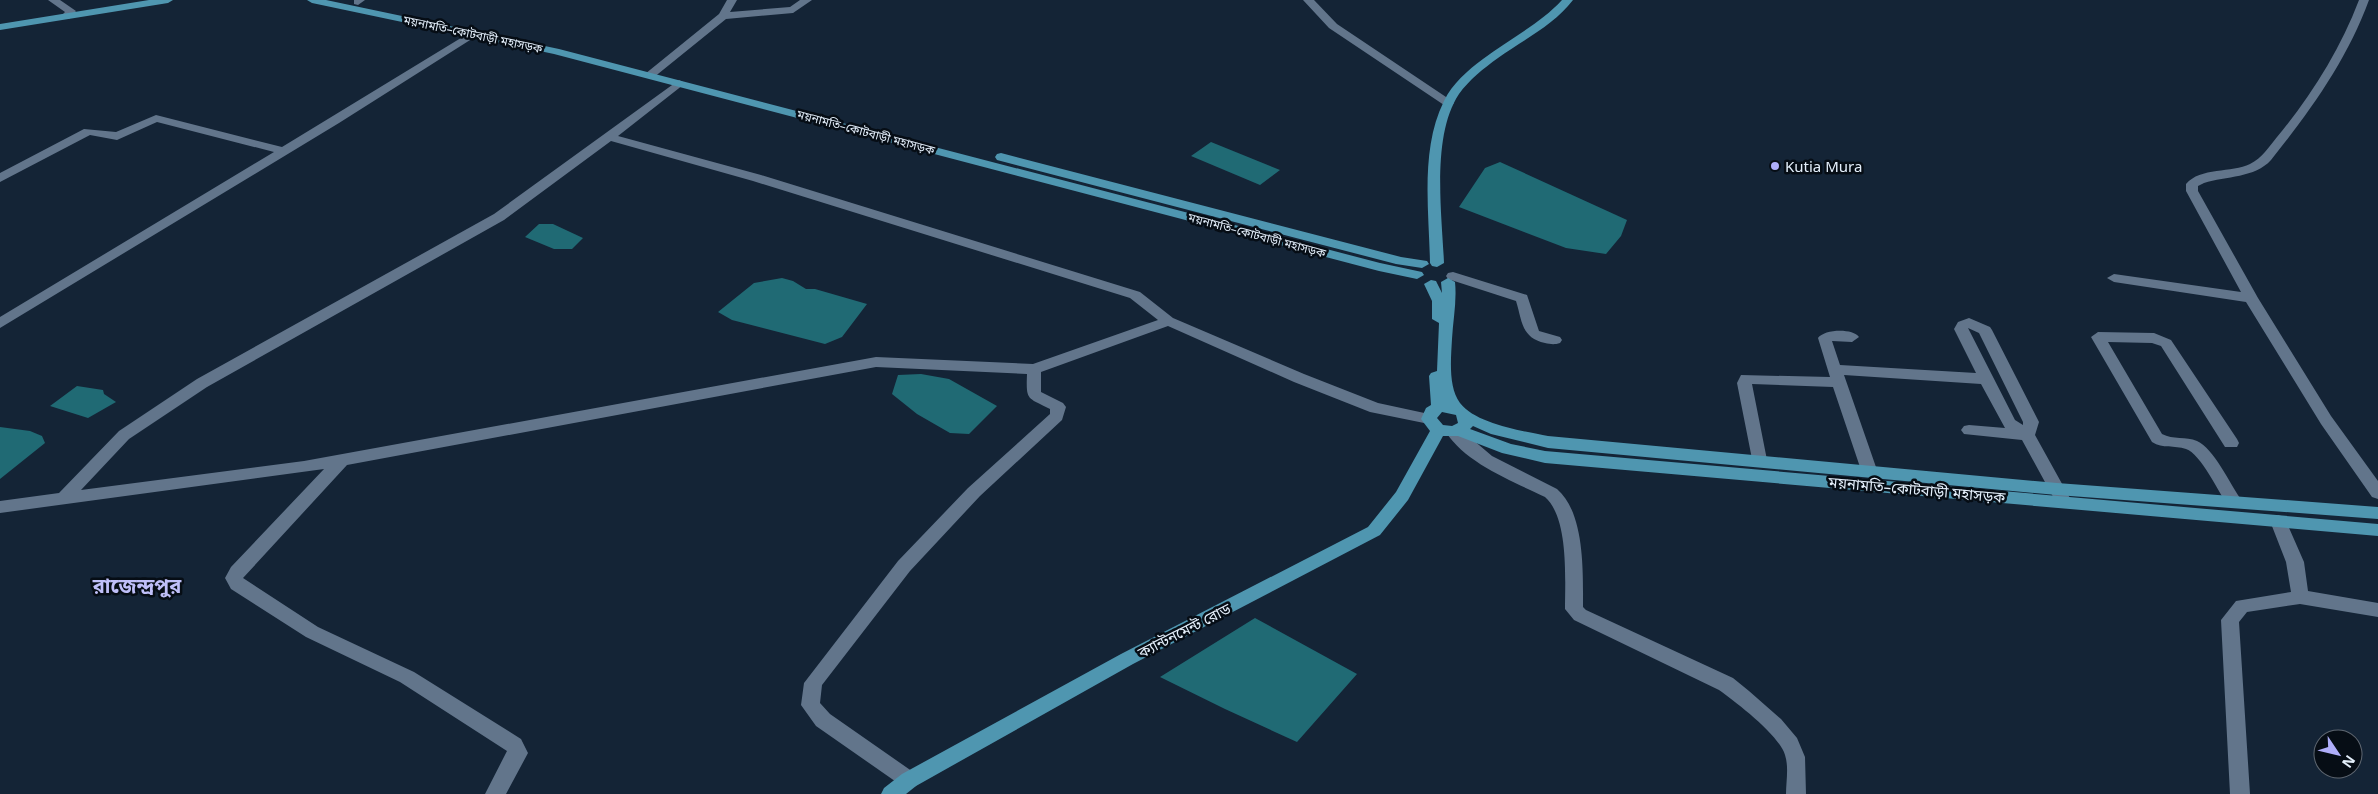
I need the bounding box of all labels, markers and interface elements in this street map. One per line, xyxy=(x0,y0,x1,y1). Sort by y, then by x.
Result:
street label: ময়নামতি–কোটবাড়ী মহাসড়ক xyxy=(401,11,544,57)
street label: ময়নামতি–কোটবাড়ী মহাসড়ক xyxy=(794,105,937,159)
place label: Kutia Mura xyxy=(1785,156,1862,176)
marker: Kutia Mura xyxy=(1769,160,1781,172)
street label: ময়নামতি–কোটবাড়ী মহাসড়ক xyxy=(1185,208,1328,262)
street label: ময়নামতি–কোটবাড়ী মহাসড়ক xyxy=(1827,471,2007,507)
district label: রাজেন্দ্রপুর xyxy=(92,572,182,599)
street label: ক্যান্টনমেন্ট রোড xyxy=(1133,598,1234,662)
north arrow xyxy=(2313,729,2363,779)
text: N xyxy=(2338,752,2360,772)

